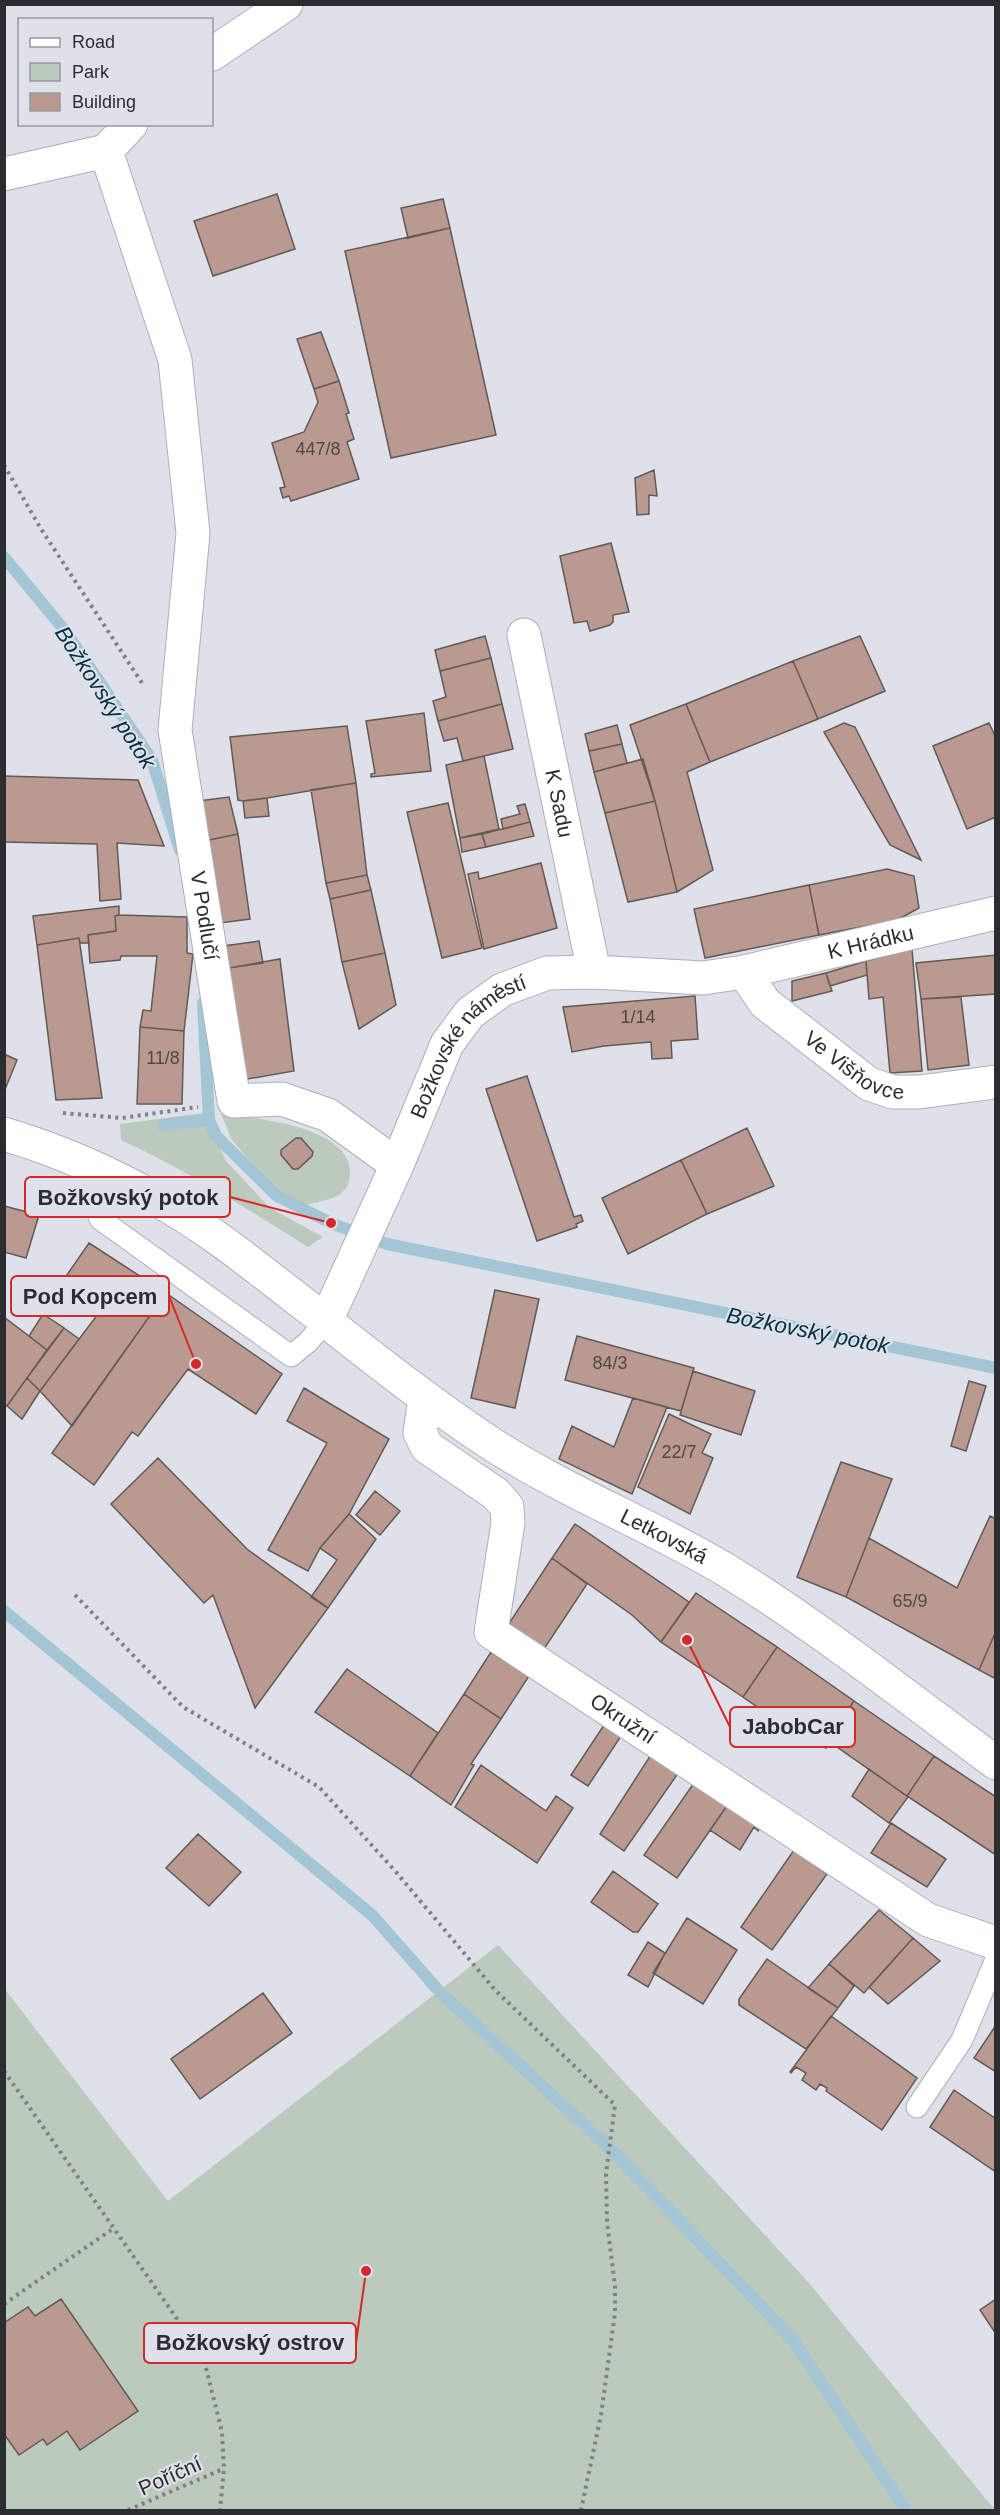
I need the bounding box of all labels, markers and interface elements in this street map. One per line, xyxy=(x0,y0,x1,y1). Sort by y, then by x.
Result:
legend xyxy=(18,18,213,126)
text: Road xyxy=(72,32,115,52)
text: Park xyxy=(72,62,110,82)
text: Building xyxy=(72,92,136,112)
house number: 447/8 xyxy=(295,439,341,459)
water label: Božkovský potok xyxy=(50,621,162,774)
street label: K Sadu xyxy=(541,767,578,839)
street label: V Podlučí xyxy=(187,870,223,962)
street label: K Hrádku xyxy=(825,921,916,963)
street label: Božkovské náměstí xyxy=(406,970,529,1122)
house number: 1/14 xyxy=(620,1007,656,1027)
street label: Ve Višňovce xyxy=(800,1026,904,1103)
house number: 11/8 xyxy=(146,1048,180,1068)
callout: Božkovský potok xyxy=(25,1177,230,1217)
text: Božkovský potok xyxy=(38,1185,219,1210)
callout: Pod Kopcem xyxy=(11,1276,169,1316)
text: Pod Kopcem xyxy=(23,1284,157,1309)
water label: Božkovský potok xyxy=(724,1302,892,1359)
house number: 84/3 xyxy=(592,1353,628,1373)
house number: 22/7 xyxy=(661,1442,697,1462)
street label: Letkovská xyxy=(617,1504,712,1568)
house number: 65/9 xyxy=(892,1591,928,1611)
street label: Okružní xyxy=(586,1689,660,1749)
callout: JabobCar xyxy=(730,1707,855,1747)
text: JabobCar xyxy=(742,1714,844,1739)
callout: Božkovský ostrov xyxy=(144,2323,356,2363)
text: Božkovský ostrov xyxy=(156,2330,345,2355)
street label: Poříční xyxy=(135,2451,205,2500)

